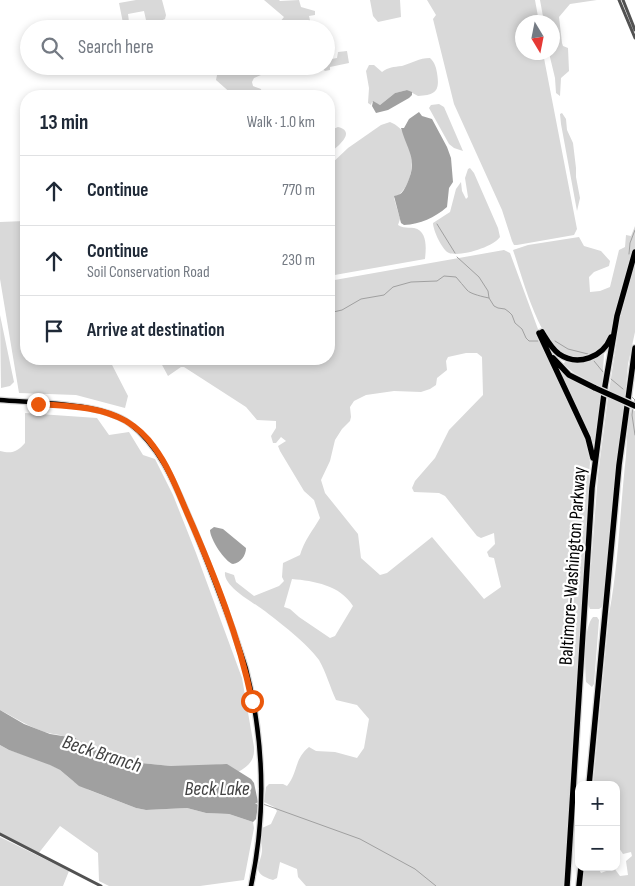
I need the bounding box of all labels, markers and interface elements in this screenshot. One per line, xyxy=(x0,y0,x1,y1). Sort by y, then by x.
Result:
north arrow xyxy=(515,15,560,60)
search box xyxy=(20,20,335,75)
icon: search xyxy=(38,34,66,62)
text: Search here xyxy=(78,36,154,59)
text: 13 min xyxy=(40,110,88,135)
text: Walk · 1.0 km xyxy=(247,113,315,132)
icon: ahead xyxy=(40,177,68,205)
text: Continue xyxy=(87,179,148,202)
text: 770 m xyxy=(282,181,315,200)
text: Continue xyxy=(87,240,148,263)
icon: ahead xyxy=(40,247,68,275)
text: 230 m xyxy=(282,251,315,270)
text: Soil Conservation Road xyxy=(87,263,210,282)
icon: arrive xyxy=(40,317,68,345)
text: Arrive at destination xyxy=(87,319,225,342)
route end xyxy=(27,393,50,416)
street label: Baltimore-Washington Parkway xyxy=(555,465,591,666)
route start xyxy=(241,690,264,713)
water label: Beck Branch xyxy=(59,730,145,778)
water label: Beck Lake xyxy=(184,777,250,801)
map controls xyxy=(575,781,620,871)
button: + xyxy=(575,781,620,826)
button: − xyxy=(575,826,620,871)

